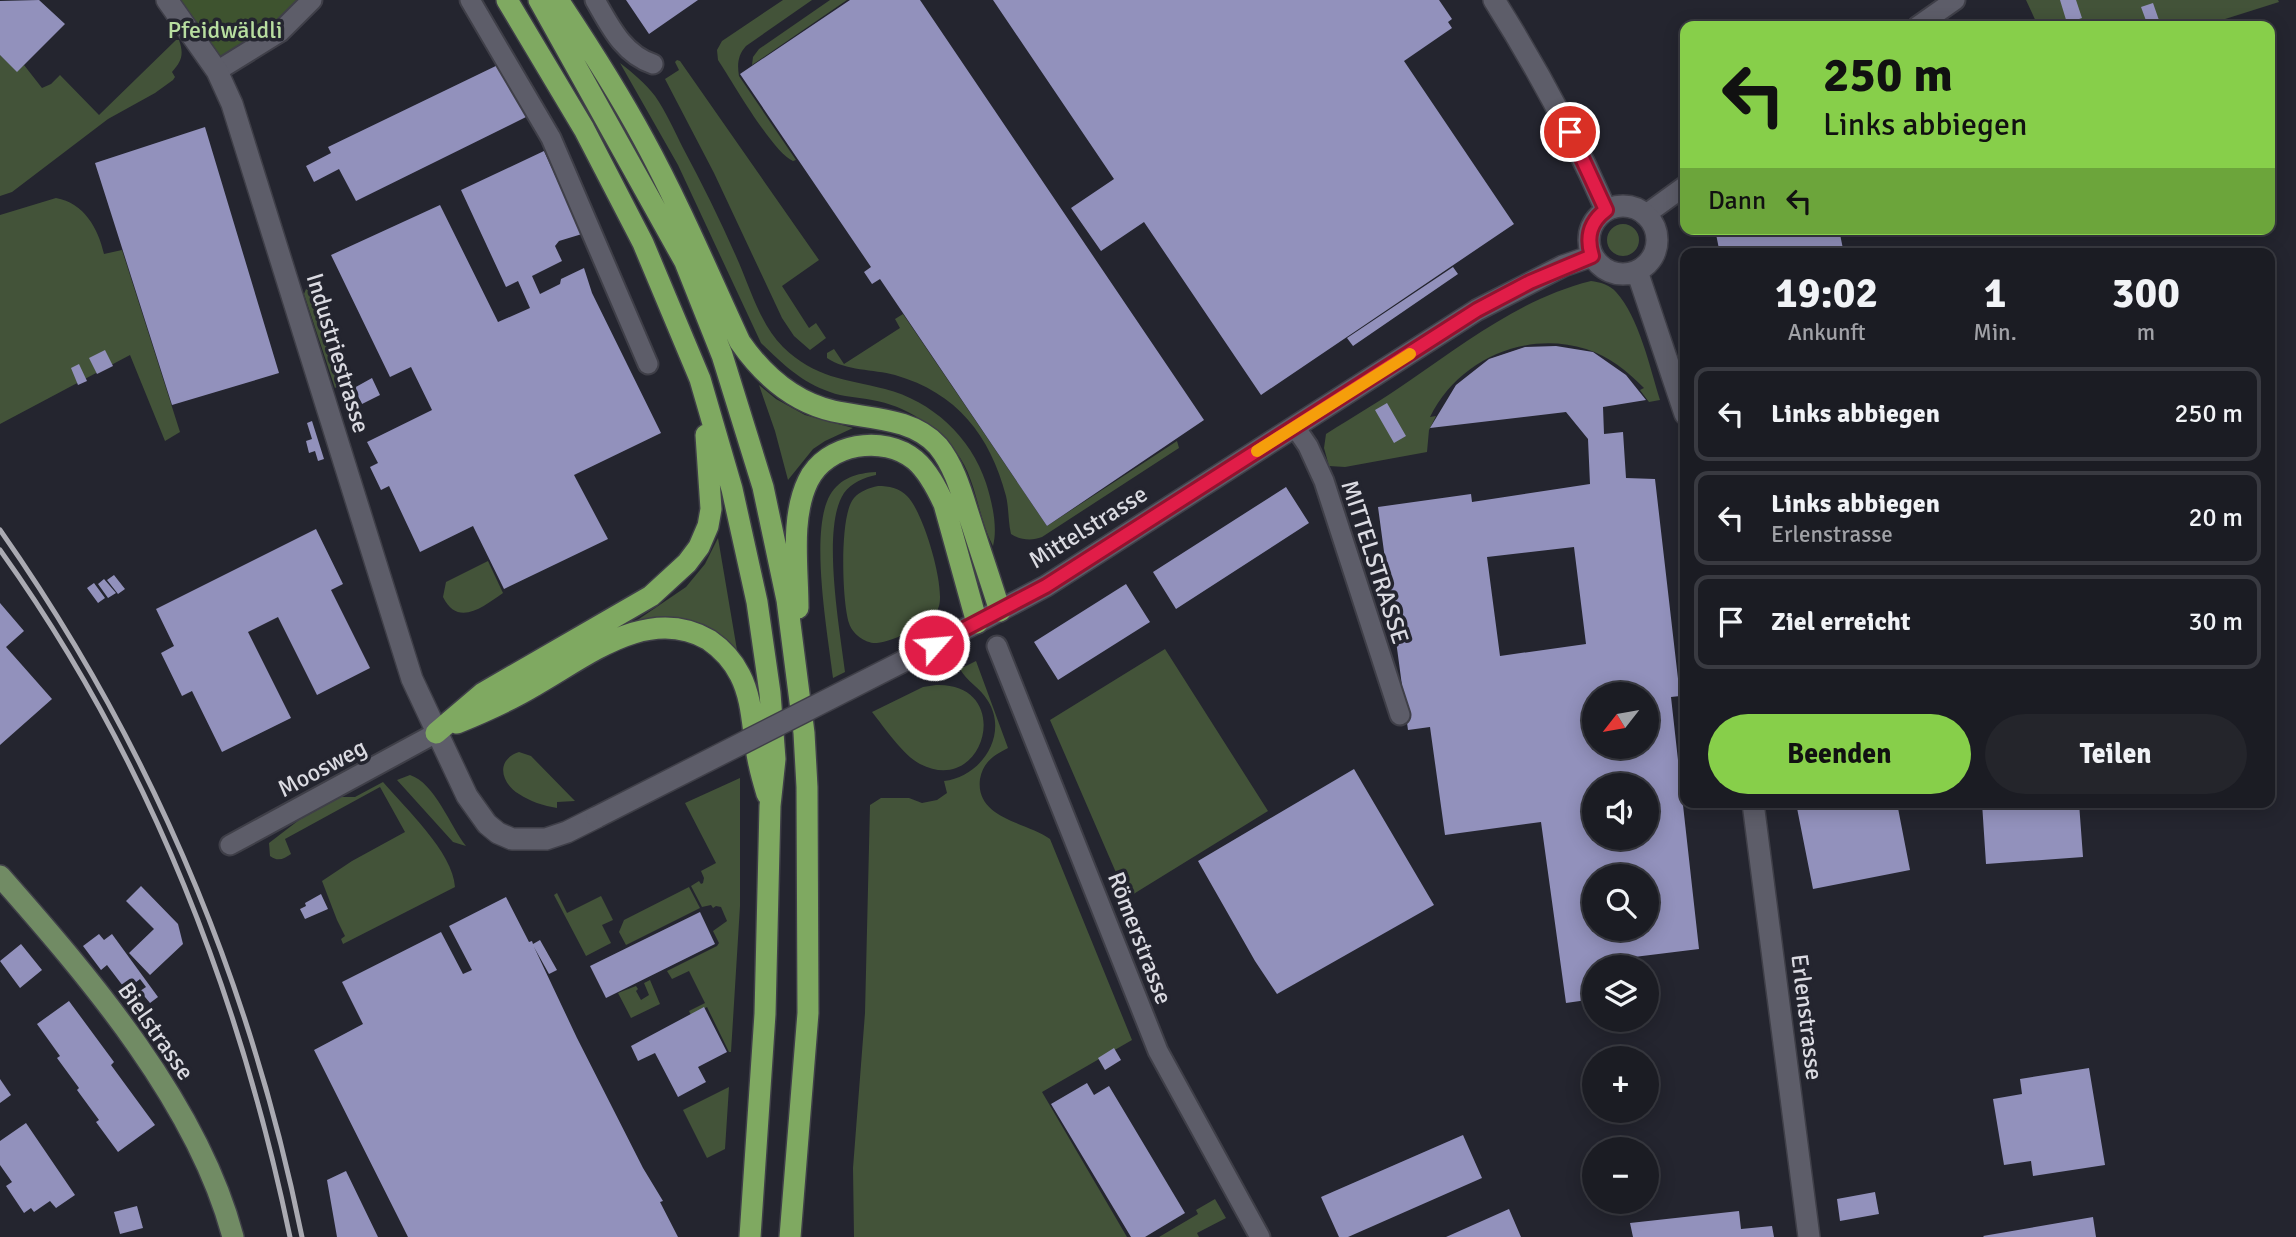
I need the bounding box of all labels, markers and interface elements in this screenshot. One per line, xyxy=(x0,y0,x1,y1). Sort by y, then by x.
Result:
park label: Pfeidwäldli xyxy=(167,15,283,45)
text: 250 m xyxy=(1823,45,1953,105)
icon: left xyxy=(1708,49,1799,140)
pin xyxy=(1540,102,1600,162)
text: Links abbiegen xyxy=(1823,105,2027,144)
icon: arrive xyxy=(1551,113,1589,151)
icon: left xyxy=(1780,182,1818,220)
text: Dann xyxy=(1708,185,1766,217)
text: 19:02 xyxy=(1775,268,1878,319)
text: 1 xyxy=(1984,268,2006,319)
text: 300 xyxy=(2112,268,2180,319)
street label: Industriestrasse xyxy=(299,270,377,436)
text: Ankunft xyxy=(1788,318,1866,347)
text: Min. xyxy=(1973,318,2017,347)
text: m xyxy=(2137,318,2155,347)
icon: left xyxy=(1712,395,1750,433)
text: Links abbiegen xyxy=(1771,398,1940,430)
text: 250 m xyxy=(2174,398,2243,430)
street label: MITTELSTRASSE xyxy=(1334,476,1416,648)
street label: Mittelstrasse xyxy=(1023,479,1153,575)
text: Links abbiegen xyxy=(1771,488,1940,520)
icon: left xyxy=(1712,499,1750,537)
text: 20 m xyxy=(2188,502,2243,534)
text: Erlenstrasse xyxy=(1771,520,1893,549)
icon: arrive xyxy=(1712,603,1750,641)
text: Ziel erreicht xyxy=(1771,606,1911,638)
text: 30 m xyxy=(2188,606,2243,638)
position arrow xyxy=(897,608,971,682)
north arrow xyxy=(1582,682,1659,760)
map controls xyxy=(1582,682,1659,1214)
button: Beenden xyxy=(1708,714,1971,794)
button: Teilen xyxy=(1985,714,2247,794)
street label: Moosweg xyxy=(272,732,372,804)
button: sound xyxy=(1582,773,1659,850)
button: search xyxy=(1582,864,1659,941)
street label: Römerstrasse xyxy=(1101,868,1179,1008)
street label: Erlenstrasse xyxy=(1784,952,1830,1082)
button: layers xyxy=(1582,955,1659,1032)
street label: Bielstrasse xyxy=(111,976,201,1086)
button: + xyxy=(1582,1046,1659,1123)
button: − xyxy=(1582,1137,1659,1214)

